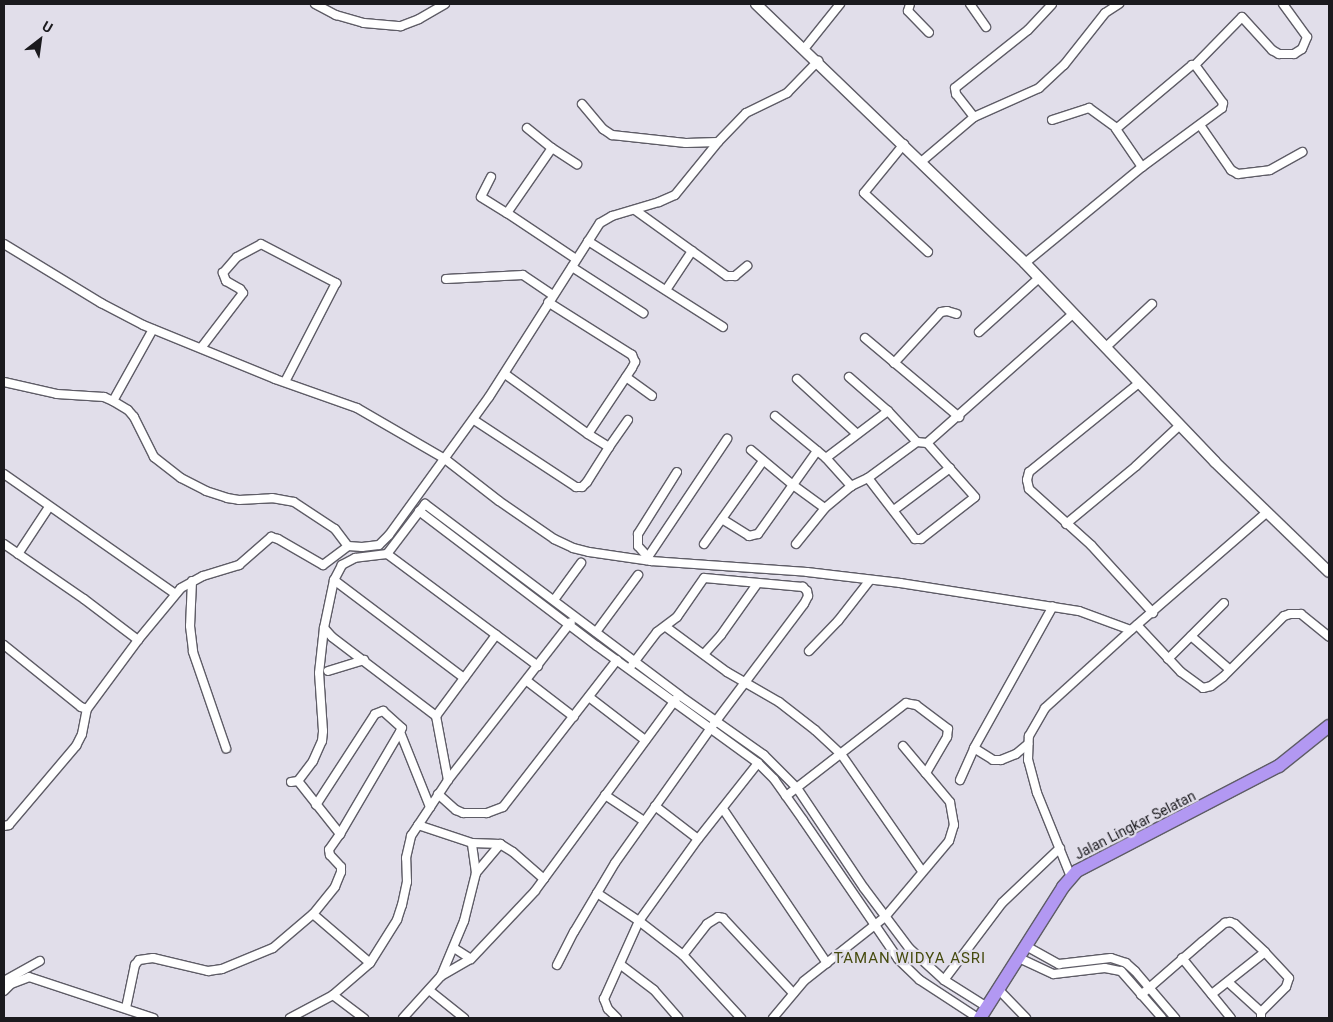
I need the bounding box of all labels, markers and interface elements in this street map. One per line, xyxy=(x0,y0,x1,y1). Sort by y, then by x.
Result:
north arrow xyxy=(15,15,65,65)
text: U xyxy=(39,18,55,36)
street label: Jalan Lingkar Selatan xyxy=(1072,787,1198,863)
district label: TAMAN WIDYA ASRI xyxy=(832,950,988,968)

